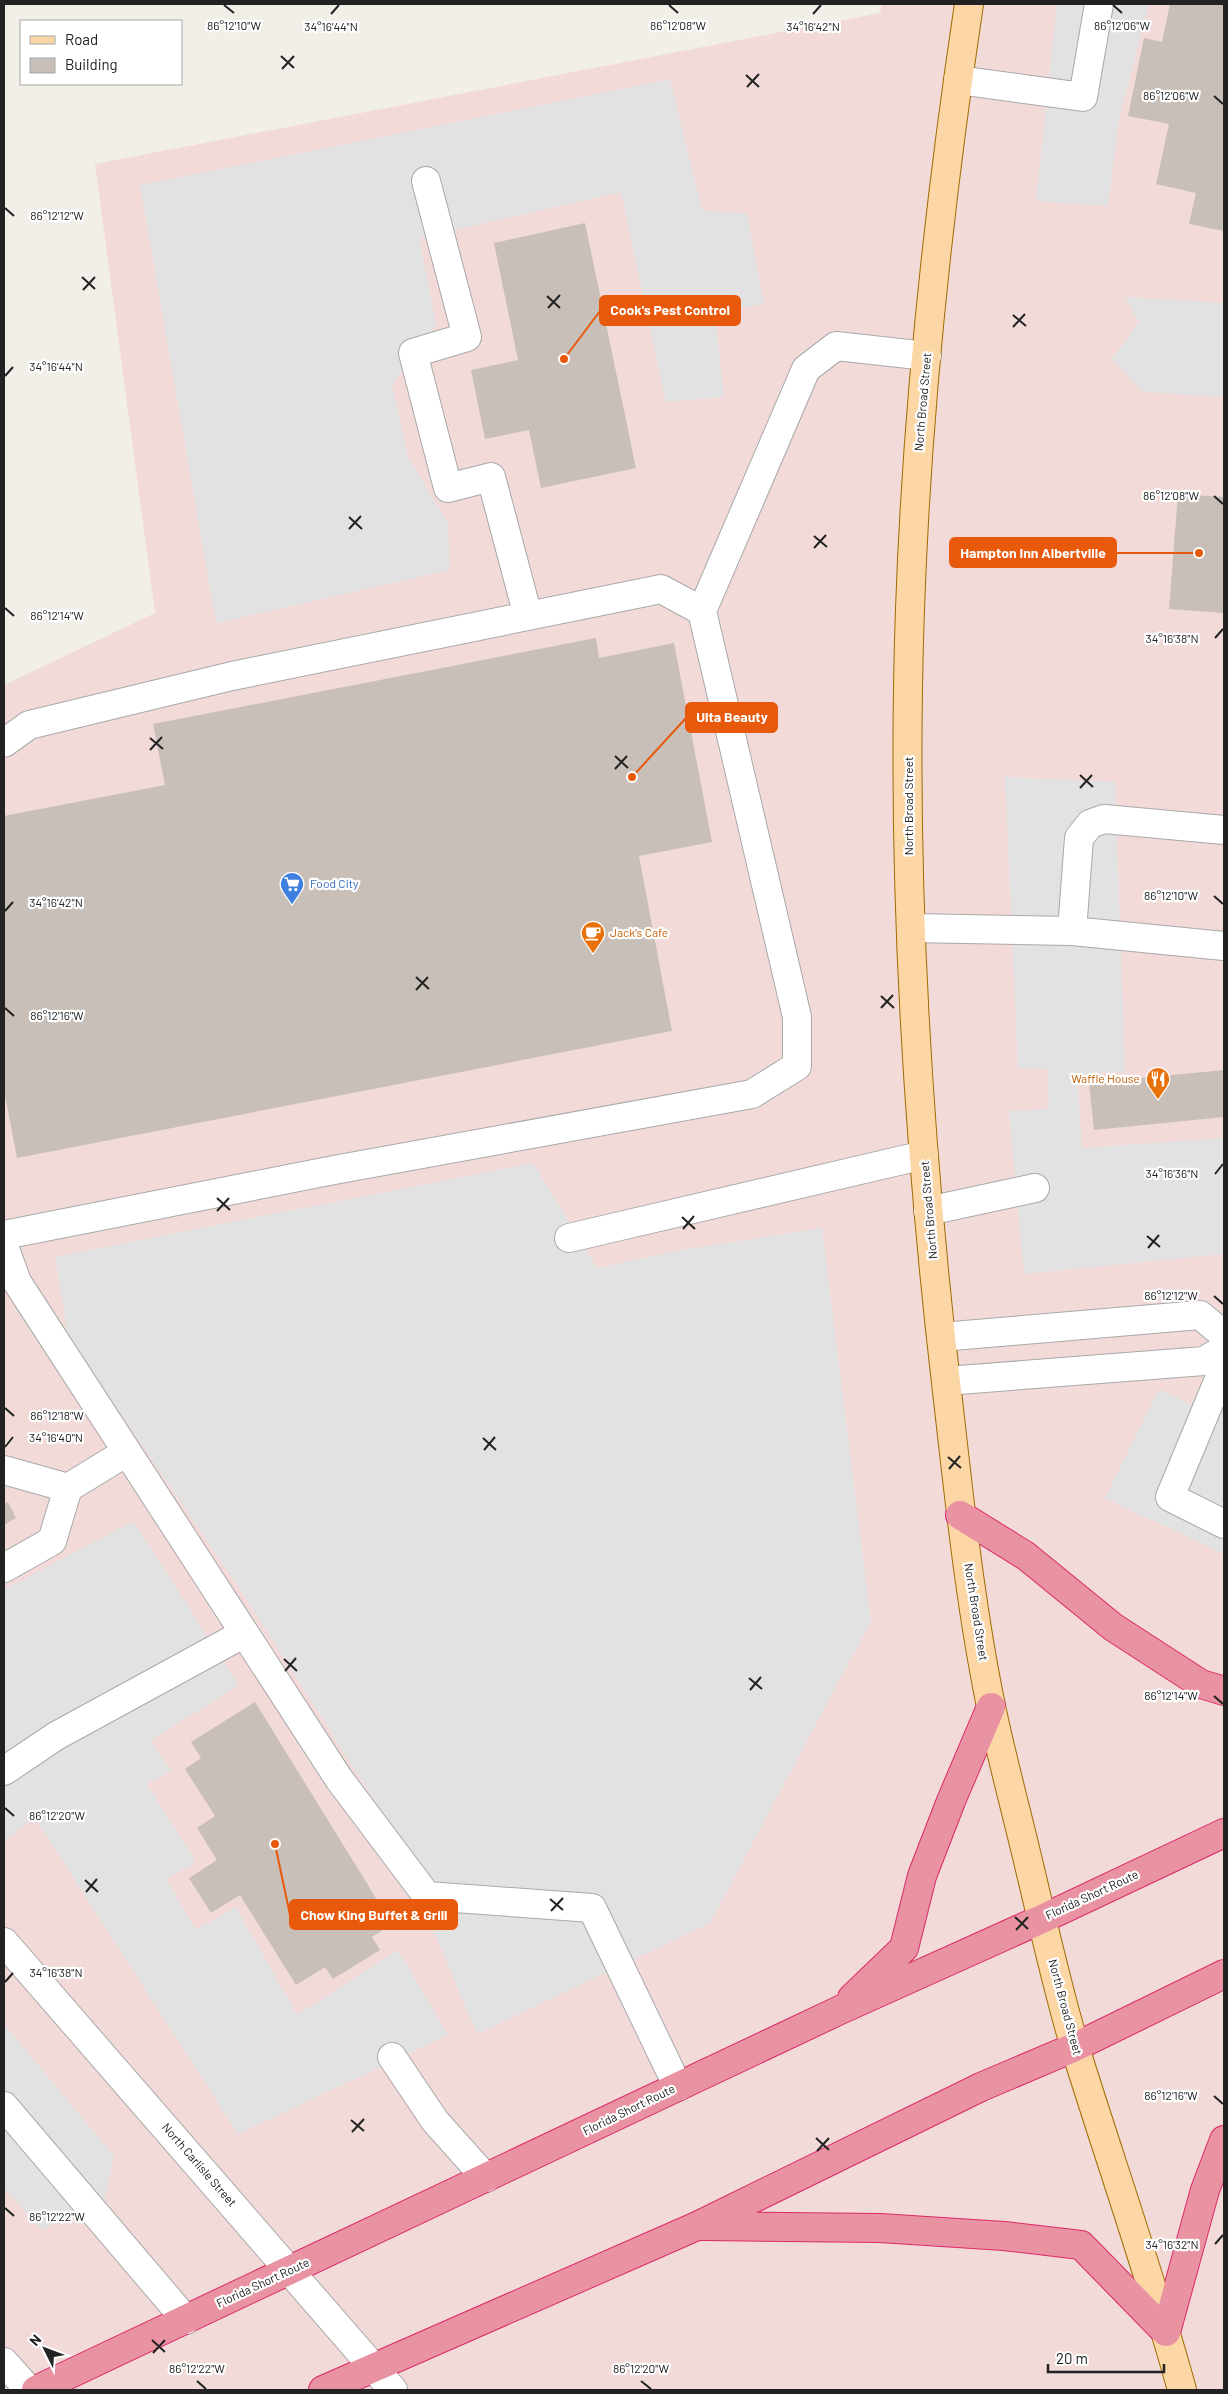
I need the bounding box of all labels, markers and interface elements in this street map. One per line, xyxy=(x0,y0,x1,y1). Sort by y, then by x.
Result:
text: 86°12'10"W xyxy=(207,18,261,32)
text: 86°12'08"W xyxy=(650,18,706,32)
text: 86°12'06"W xyxy=(1094,18,1150,32)
text: 34°16'44"N xyxy=(304,19,358,33)
text: 34°16'42"N xyxy=(786,19,840,33)
legend xyxy=(20,20,182,85)
text: Road xyxy=(65,30,98,48)
text: Building xyxy=(65,55,118,73)
text: 86°12'06"W xyxy=(1143,88,1199,102)
text: 86°12'12"W xyxy=(30,208,84,222)
callout: Cook's Pest Control xyxy=(600,296,740,325)
text: Cook's Pest Control xyxy=(610,301,730,318)
street label: North Broad Street xyxy=(911,352,933,452)
text: 34°16'44"N xyxy=(29,359,83,373)
text: 86°12'08"W xyxy=(1143,488,1199,502)
callout: Hampton Inn Albertville xyxy=(950,538,1116,567)
text: Hampton Inn Albertville xyxy=(960,544,1106,561)
text: 86°12'14"W xyxy=(30,608,84,622)
text: 34°16'38"N xyxy=(1145,631,1199,645)
callout: Ulta Beauty xyxy=(686,703,777,732)
text: Ulta Beauty xyxy=(696,708,768,725)
street label: North Broad Street xyxy=(901,757,915,855)
supermarket icon: Food City xyxy=(279,871,305,905)
place label: Food City xyxy=(310,876,359,890)
text: 86°12'10"W xyxy=(1144,888,1198,902)
text: 34°16'42"N xyxy=(29,895,83,909)
cafe icon: Jack's Cafe xyxy=(580,920,606,954)
place label: Jack's Cafe xyxy=(610,925,668,939)
text: 86°12'16"W xyxy=(30,1008,84,1022)
restaurant icon: Waffle House xyxy=(1145,1066,1171,1100)
place label: Waffle House xyxy=(1071,1071,1140,1085)
street label: North Broad Street xyxy=(917,1160,939,1260)
text: 34°16'36"N xyxy=(1146,1166,1198,1180)
text: 86°12'12"W xyxy=(1144,1288,1198,1302)
text: 86°12'18"W xyxy=(30,1408,84,1422)
text: 34°16'40"N xyxy=(29,1430,83,1444)
street label: North Broad Street xyxy=(962,1562,992,1662)
text: 86°12'14"W xyxy=(1144,1688,1198,1702)
text: 86°12'20"W xyxy=(29,1808,86,1822)
street label: Florida Short Route xyxy=(1043,1866,1140,1922)
callout: Chow King Buffet & Grill xyxy=(290,1900,457,1929)
text: Chow King Buffet & Grill xyxy=(300,1906,448,1923)
street label: North Broad Street xyxy=(1046,1957,1085,2056)
text: 34°16'38"N xyxy=(29,1965,83,1979)
street label: Florida Short Route xyxy=(580,2081,677,2137)
text: 86°12'16"W xyxy=(1144,2088,1198,2102)
street label: North Carlisle Street xyxy=(160,2120,240,2209)
text: 86°12'22"W xyxy=(29,2209,85,2223)
text: 34°16'32"N xyxy=(1145,2237,1199,2251)
street label: Florida Short Route xyxy=(214,2254,311,2310)
north arrow xyxy=(20,2324,70,2374)
text: N xyxy=(26,2331,44,2349)
scale bar xyxy=(1048,2342,1164,2374)
text: 20 m xyxy=(1056,2349,1088,2367)
text: 86°12'22"W xyxy=(169,2361,225,2375)
text: 86°12'20"W xyxy=(613,2361,670,2375)

